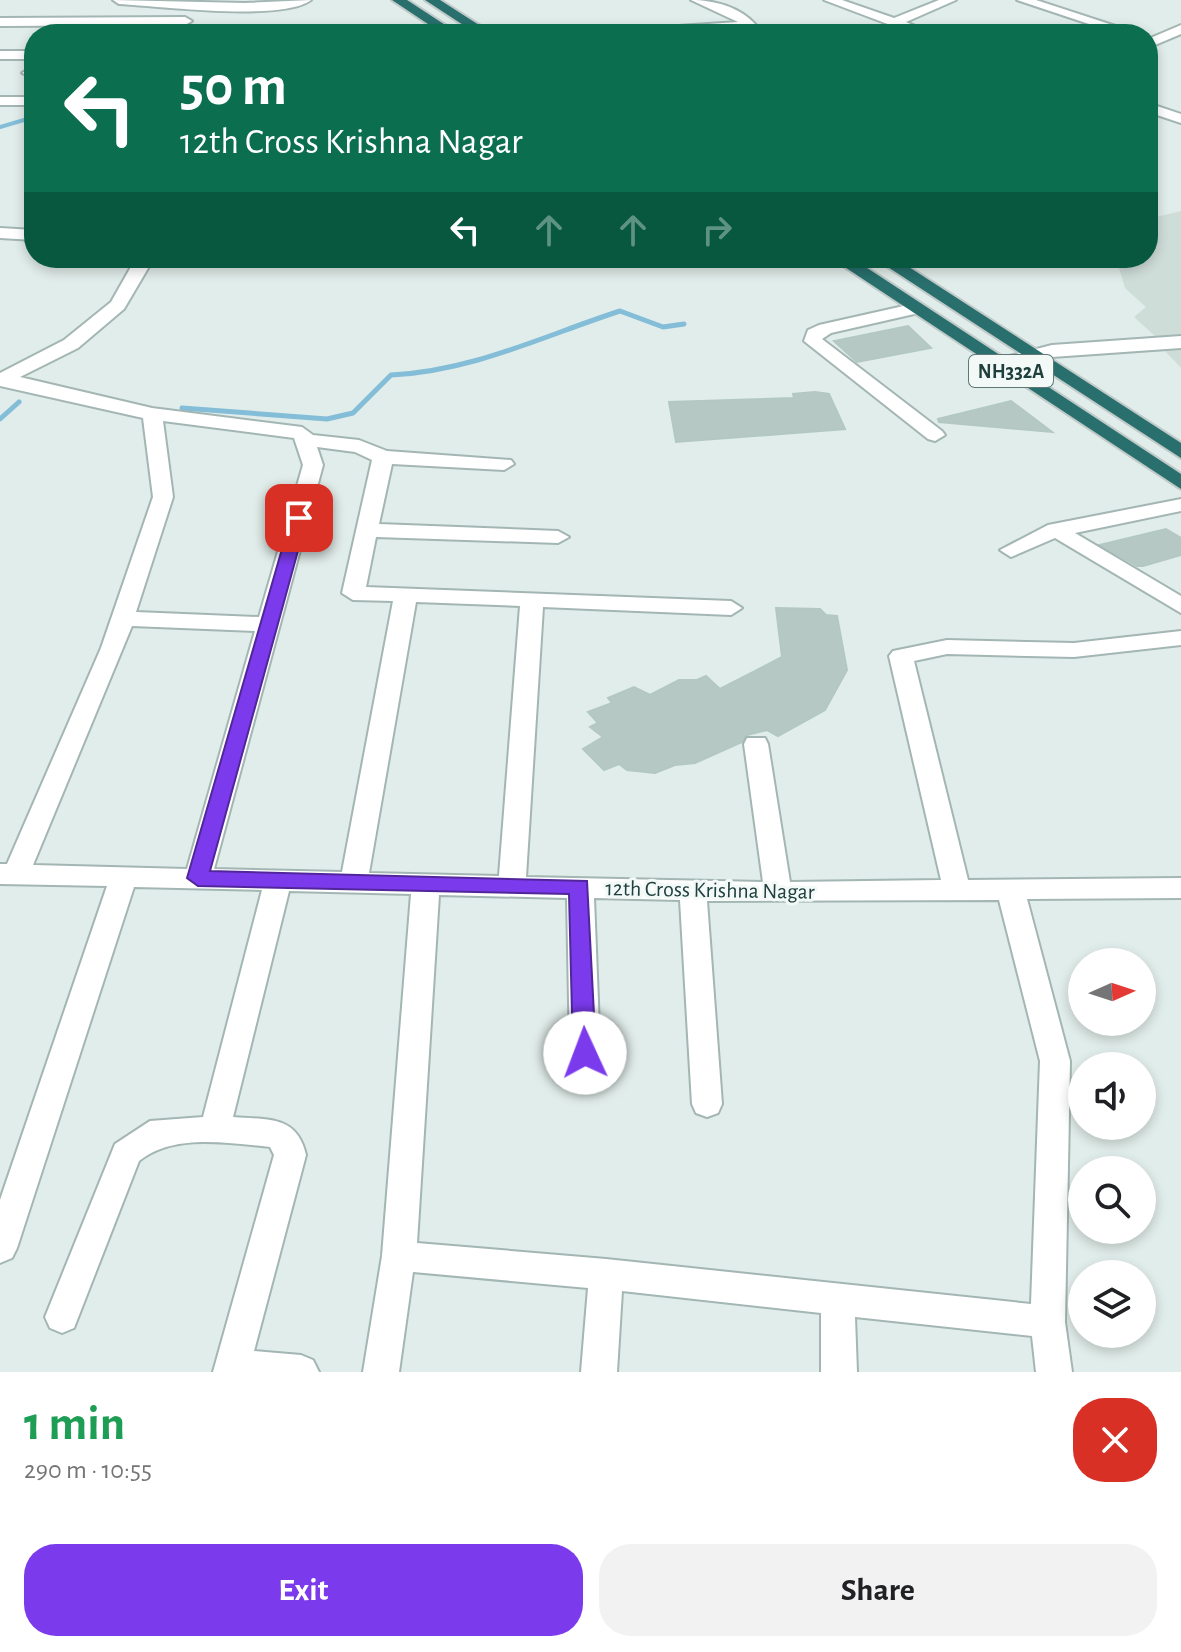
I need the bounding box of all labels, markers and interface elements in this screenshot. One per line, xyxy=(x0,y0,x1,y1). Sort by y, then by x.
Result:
icon: left xyxy=(48,56,152,160)
text: 50 m xyxy=(180,59,287,115)
text: 12th Cross Krishna Nagar xyxy=(180,124,523,160)
icon: left xyxy=(443,208,487,252)
icon: ahead xyxy=(527,208,571,252)
icon: ahead xyxy=(611,208,655,252)
icon: right xyxy=(695,208,739,252)
road number: NH332A xyxy=(969,355,1053,387)
pin xyxy=(265,484,333,552)
icon: arrive xyxy=(277,496,321,540)
street label: 12th Cross Krishna Nagar xyxy=(605,877,815,903)
north arrow xyxy=(1068,948,1156,1036)
map controls xyxy=(1068,948,1156,1348)
position arrow xyxy=(543,1011,627,1095)
button: sound xyxy=(1068,1052,1156,1140)
button: search xyxy=(1068,1156,1156,1244)
button: layers xyxy=(1068,1260,1156,1348)
button: close xyxy=(1073,1398,1157,1482)
text: 1 min xyxy=(24,1401,125,1449)
text: 290 m · 10:55 xyxy=(24,1457,152,1483)
button: Exit xyxy=(24,1544,583,1636)
button: Share xyxy=(599,1544,1157,1636)

